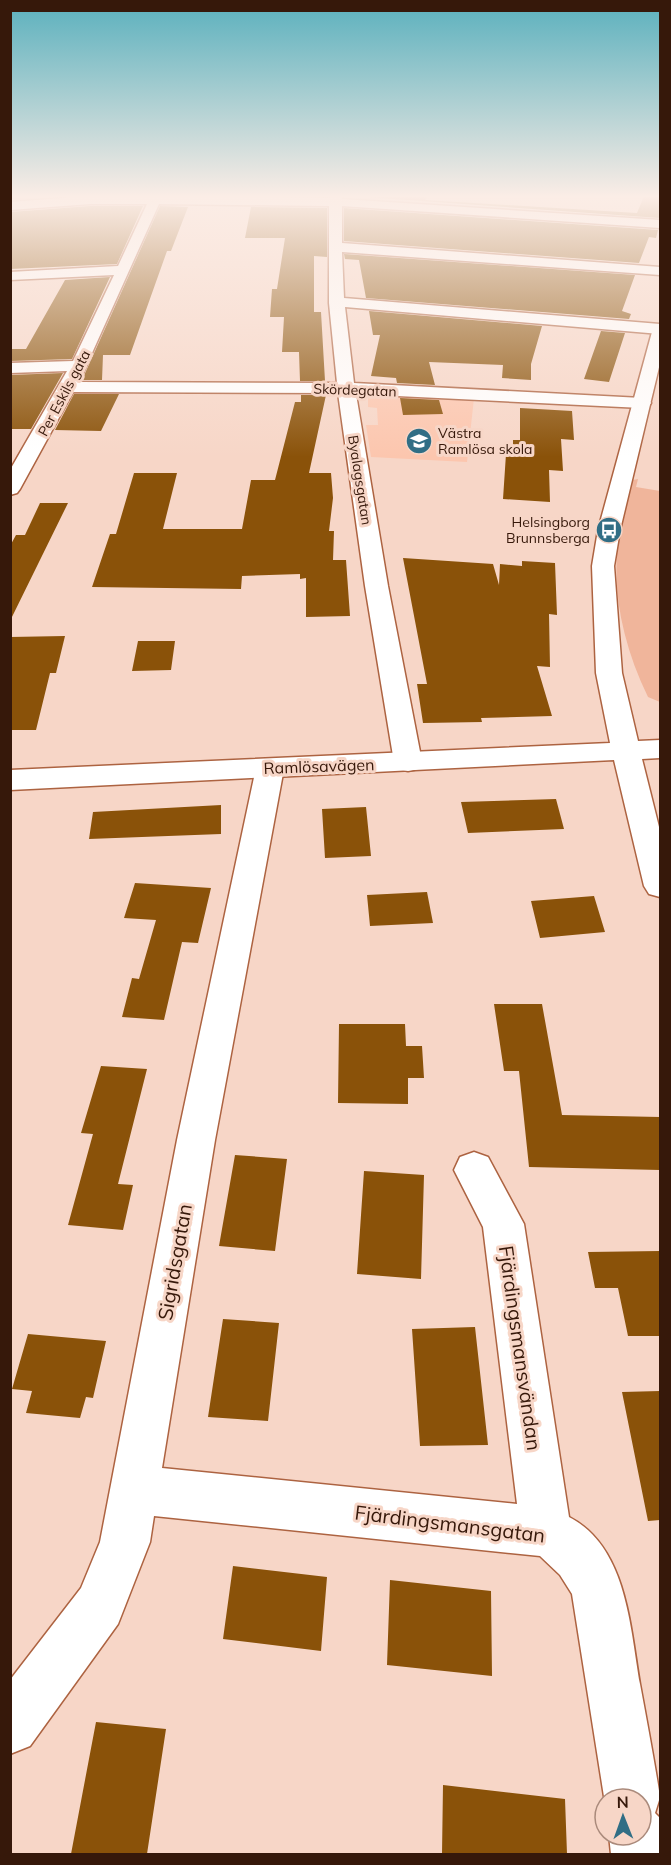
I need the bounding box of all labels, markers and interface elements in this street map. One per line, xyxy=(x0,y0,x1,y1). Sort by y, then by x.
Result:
street label: Per Eskils gata xyxy=(34,347,94,439)
street label: Skördegatan xyxy=(313,380,397,400)
place label: Västra Ramlösa skola xyxy=(438,424,532,458)
school or university icon: Västra Ramlösa skola xyxy=(404,426,434,456)
street label: Byalagsgatan xyxy=(344,434,376,526)
place label: Helsingborg Brunnsberga xyxy=(506,513,590,547)
bus stop icon: Helsingborg Brunnsberga xyxy=(594,515,624,545)
street label: Ramlösavägen xyxy=(263,754,375,778)
street label: Sigridsgatan xyxy=(152,1202,197,1322)
street label: Fjärdingsmansvändan xyxy=(494,1244,547,1452)
street label: Fjärdingsmansgatan xyxy=(353,1499,547,1548)
north arrow xyxy=(593,1787,653,1847)
text: N xyxy=(617,1792,629,1812)

